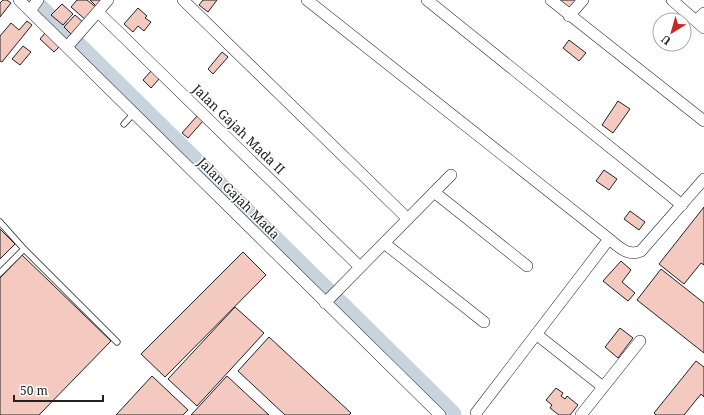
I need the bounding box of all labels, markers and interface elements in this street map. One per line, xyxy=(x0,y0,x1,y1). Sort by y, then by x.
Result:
north arrow xyxy=(652,12,692,52)
text: U xyxy=(657,31,673,49)
street label: Jalan Gajah Mada II xyxy=(188,79,289,178)
street label: Jalan Gajah Mada xyxy=(193,152,284,243)
scale bar xyxy=(14,377,103,403)
text: 50 m xyxy=(20,382,48,399)

